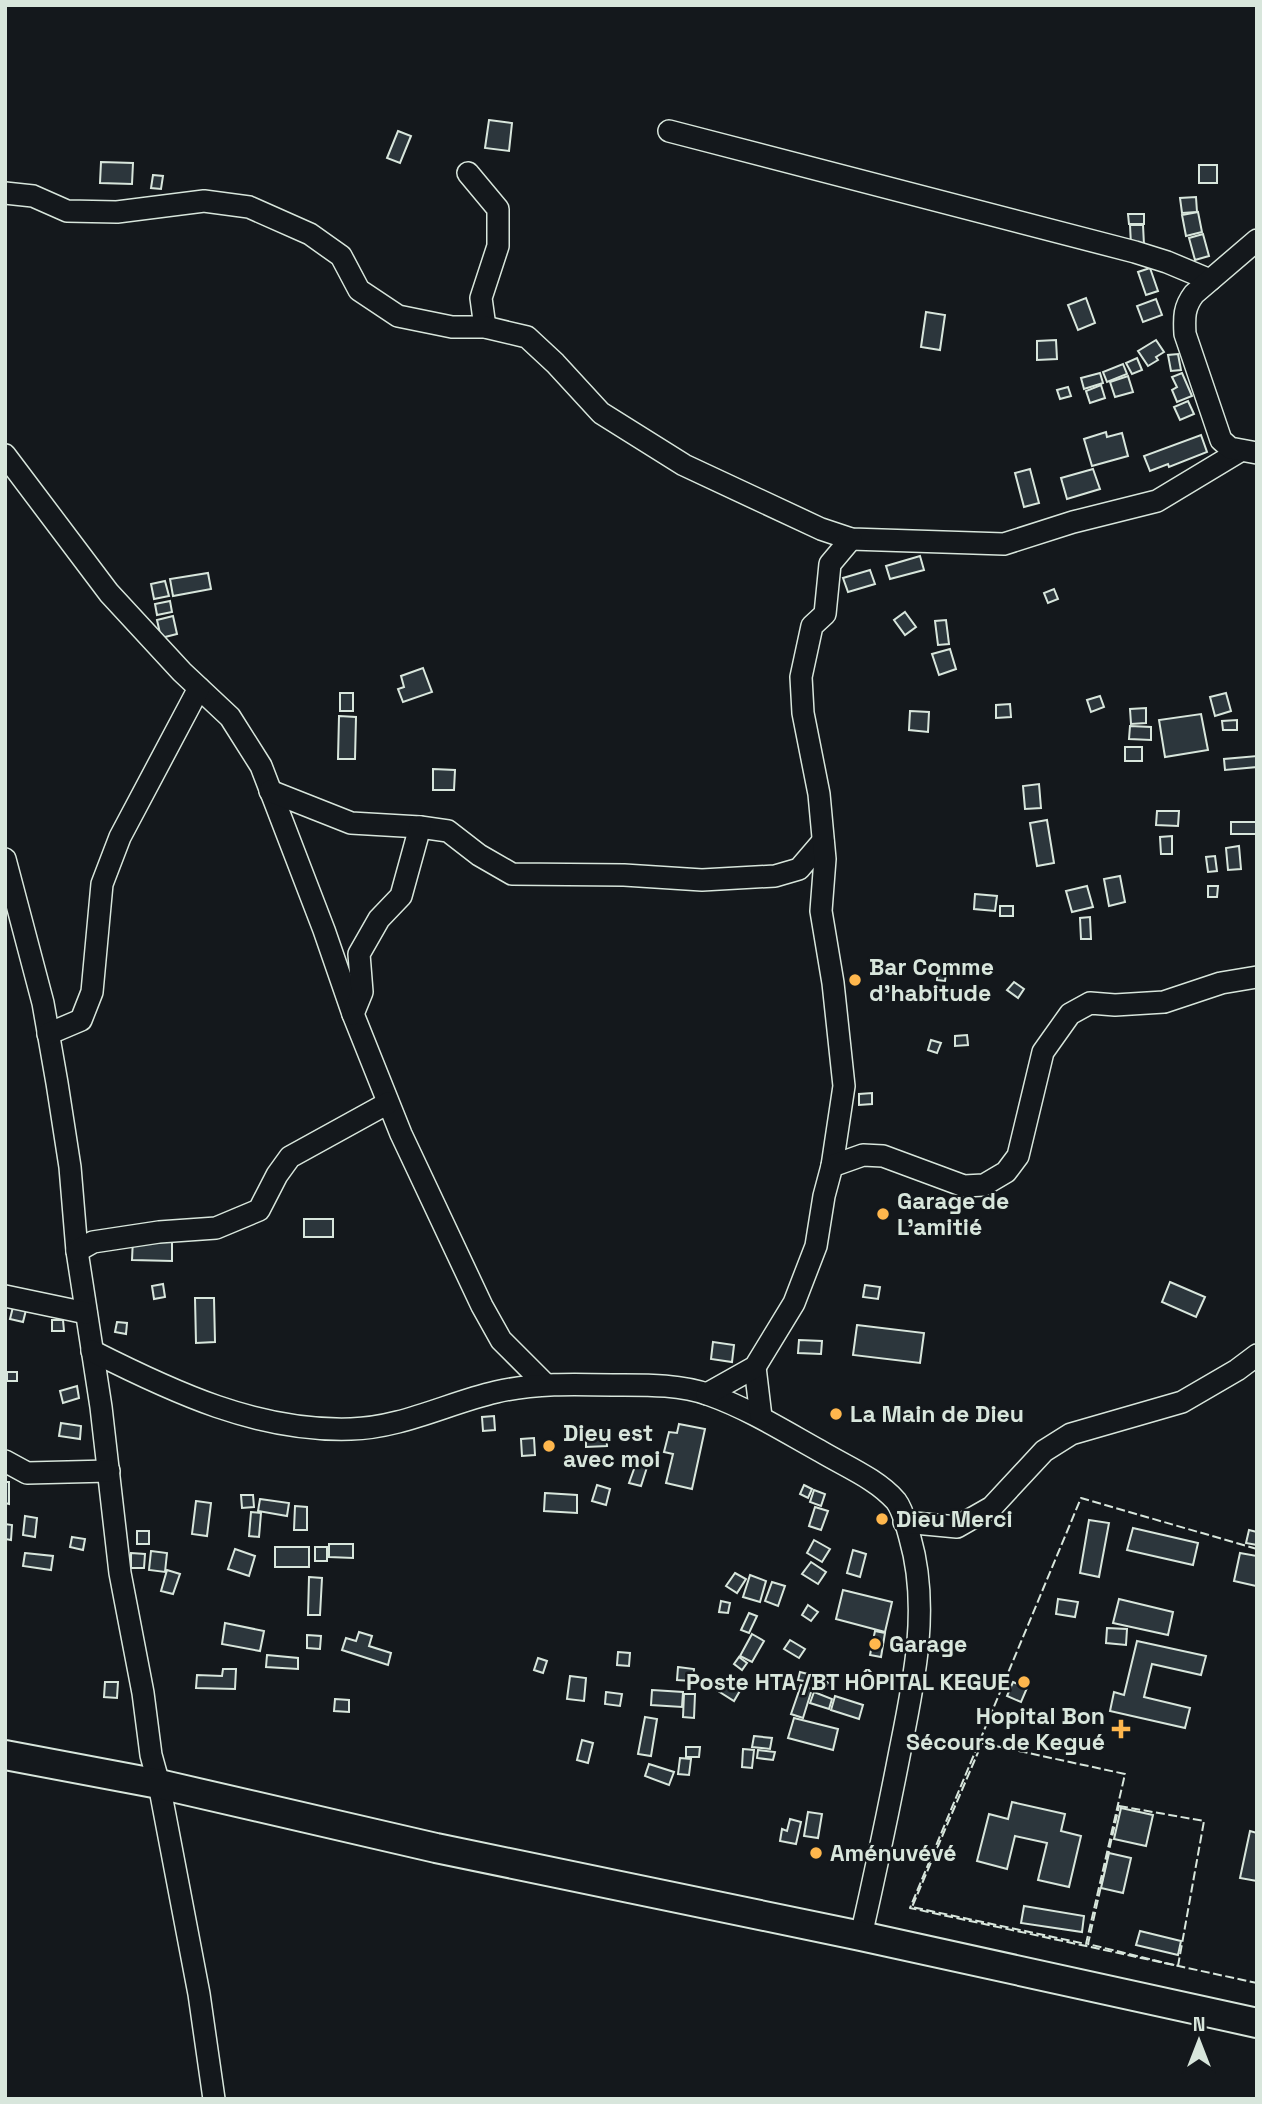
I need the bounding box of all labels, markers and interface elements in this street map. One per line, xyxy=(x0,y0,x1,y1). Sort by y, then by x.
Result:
place label: Bar Comme d'habitude xyxy=(869,952,994,1008)
marker: Bar Comme d'habitude xyxy=(847,972,863,988)
place label: Garage de L'amitié xyxy=(897,1186,1009,1242)
marker: Garage de L'amitié xyxy=(875,1206,891,1222)
place label: La Main de Dieu xyxy=(850,1399,1024,1429)
marker: La Main de Dieu xyxy=(828,1406,844,1422)
place label: Dieu est avec moi xyxy=(563,1418,660,1474)
marker: Dieu est avec moi xyxy=(541,1438,557,1454)
place label: Dieu Merci xyxy=(896,1504,1013,1534)
marker: Dieu Merci xyxy=(874,1511,890,1527)
place label: Garage xyxy=(889,1629,967,1659)
marker: Garage xyxy=(867,1636,883,1652)
place label: Poste HTA /BT HÔPITAL KEGUE xyxy=(686,1667,1010,1697)
marker: Poste HTA /BT HÔPITAL KEGUE xyxy=(1016,1674,1032,1690)
place label: Hopital Bon Sécours de Kegué xyxy=(906,1701,1105,1757)
marker: Hopital Bon Sécours de Kegué xyxy=(1111,1719,1131,1739)
place label: Aménuvévé xyxy=(830,1838,956,1868)
marker: Aménuvévé xyxy=(808,1845,824,1861)
north arrow xyxy=(1164,2006,1234,2076)
text: N xyxy=(1193,2012,1205,2037)

